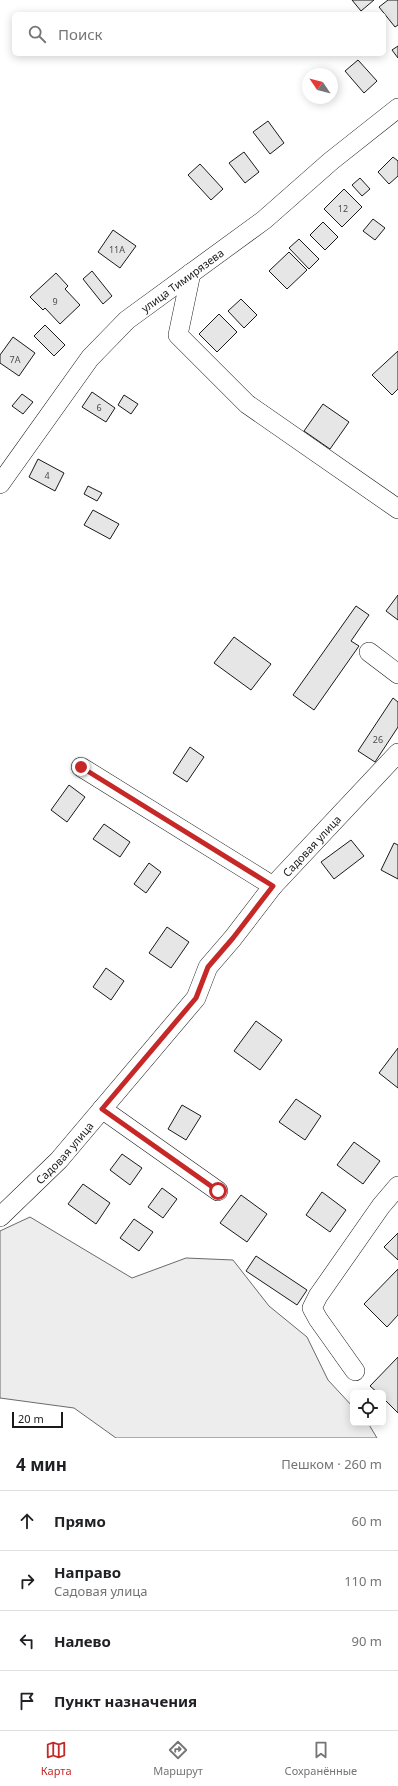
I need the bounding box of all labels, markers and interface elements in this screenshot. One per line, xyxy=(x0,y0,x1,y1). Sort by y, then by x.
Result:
search box xyxy=(12,12,386,56)
icon: search xyxy=(26,23,48,45)
text: Поиск xyxy=(58,24,103,44)
north arrow xyxy=(302,68,338,104)
house number: 12 xyxy=(338,202,348,215)
house number: 11А xyxy=(109,243,125,256)
street label: улица Тимирязева xyxy=(138,245,226,315)
house number: 9 xyxy=(52,295,58,308)
house number: 7А xyxy=(10,353,21,366)
house number: 6 xyxy=(96,401,102,414)
house number: 4 xyxy=(44,469,50,482)
house number: 26 xyxy=(373,733,383,746)
route end xyxy=(72,758,90,776)
street label: Садовая улица xyxy=(279,811,344,879)
street label: Садовая улица xyxy=(32,1118,96,1187)
route start xyxy=(209,1182,227,1200)
map controls xyxy=(350,1390,386,1426)
button: locate xyxy=(350,1390,386,1426)
scale bar xyxy=(12,1410,63,1429)
text: 20 m xyxy=(18,1411,44,1426)
text: 4 мин xyxy=(16,1453,67,1476)
text: Пешком · 260 m xyxy=(281,1455,382,1473)
icon: ahead xyxy=(16,1510,38,1532)
text: Прямо xyxy=(54,1511,106,1531)
text: 60 m xyxy=(352,1512,382,1530)
text: Направо xyxy=(54,1562,121,1582)
icon: right xyxy=(16,1570,38,1592)
text: 110 m xyxy=(344,1572,382,1590)
text: Садовая улица xyxy=(54,1582,147,1600)
icon: left xyxy=(16,1630,38,1652)
text: Налево xyxy=(54,1631,111,1651)
text: 90 m xyxy=(352,1632,382,1650)
icon: arrive xyxy=(16,1690,38,1712)
text: Пункт назначения xyxy=(54,1691,197,1711)
tab: Карта xyxy=(41,1739,72,1778)
tab: Маршрут xyxy=(153,1739,203,1778)
tab: Сохранённые xyxy=(285,1739,357,1778)

